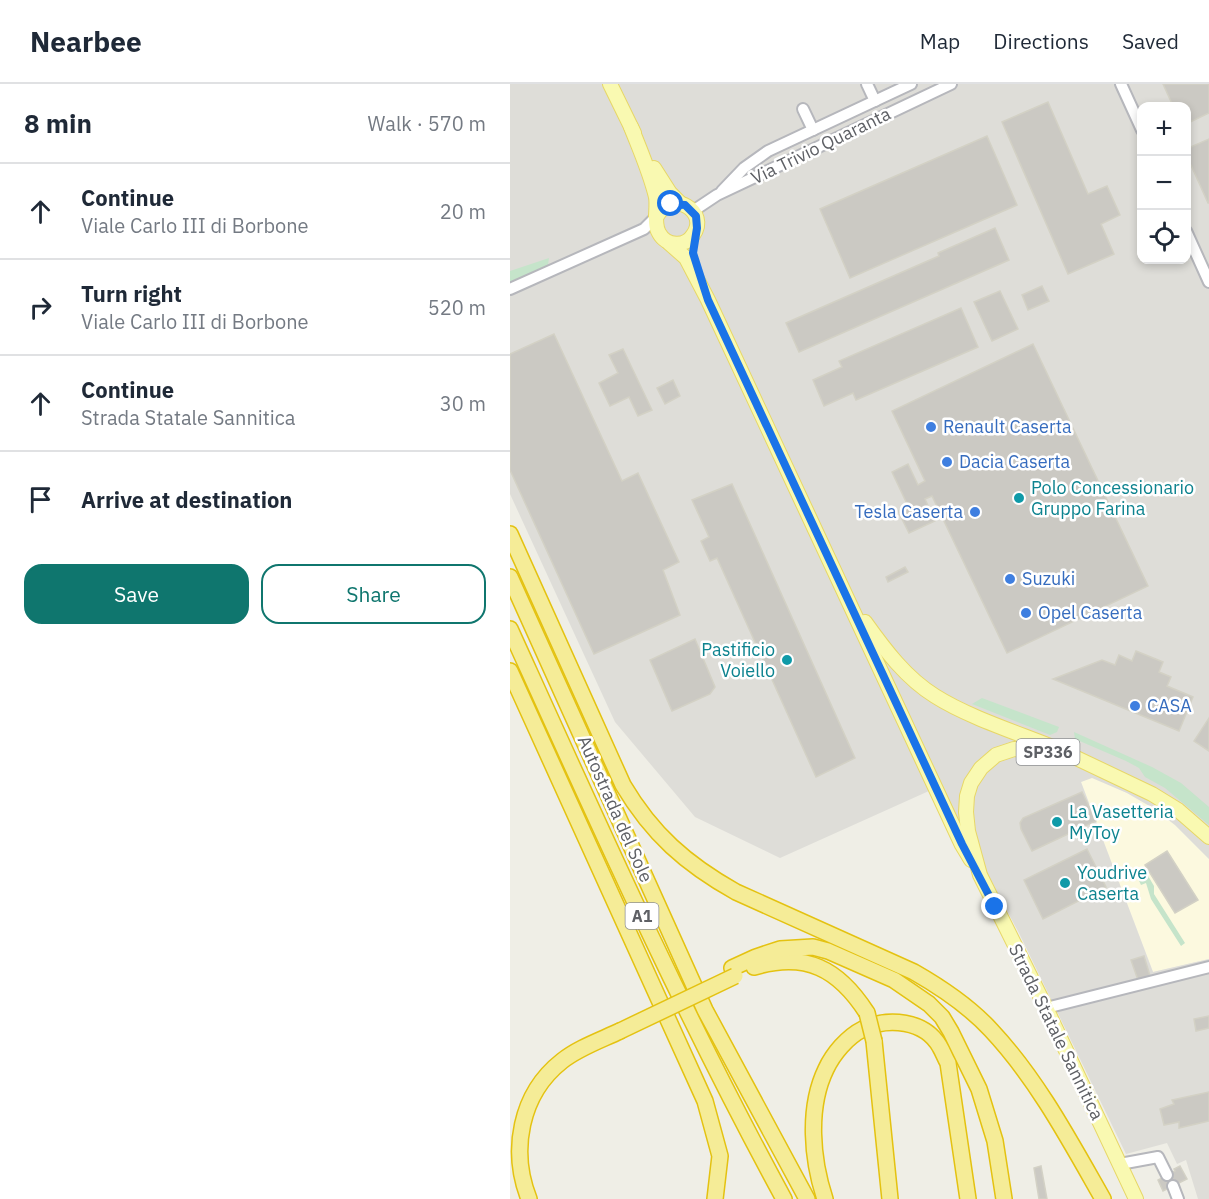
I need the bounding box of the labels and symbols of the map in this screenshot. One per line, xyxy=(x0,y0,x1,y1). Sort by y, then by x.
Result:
street label: Via Trivio Quaranta xyxy=(747,102,895,189)
route start xyxy=(657,190,683,216)
place label: Renault Caserta xyxy=(943,415,1072,438)
marker: Renault Caserta xyxy=(924,420,938,434)
place label: Dacia Caserta xyxy=(959,450,1071,473)
marker: Dacia Caserta xyxy=(940,455,954,469)
place label: Polo Concessionario Gruppo Farina xyxy=(1031,476,1194,520)
marker: Polo Concessionario Gruppo Farina xyxy=(1012,491,1026,505)
place label: Tesla Caserta xyxy=(854,500,963,523)
marker: Tesla Caserta xyxy=(968,505,982,519)
place label: Suzuki xyxy=(1022,567,1075,590)
marker: Suzuki xyxy=(1003,572,1017,586)
place label: Opel Caserta xyxy=(1038,601,1143,624)
marker: Opel Caserta xyxy=(1019,606,1033,620)
place label: Pastificio Voiello xyxy=(701,638,775,682)
marker: Pastificio Voiello xyxy=(780,653,794,667)
place label: CASA xyxy=(1147,694,1192,717)
marker: CASA xyxy=(1128,699,1142,713)
street label: Autostrada del Sole xyxy=(573,732,658,886)
road number: SP336 xyxy=(1016,739,1080,765)
place label: La Vasetteria MyToy xyxy=(1069,800,1174,844)
marker: La Vasetteria MyToy xyxy=(1050,815,1064,829)
place label: Youdrive Caserta xyxy=(1077,861,1147,905)
marker: Youdrive Caserta xyxy=(1058,876,1072,890)
route end xyxy=(981,893,1007,919)
road number: A1 xyxy=(626,903,658,929)
street label: Strada Statale Sannitica xyxy=(1004,940,1109,1124)

